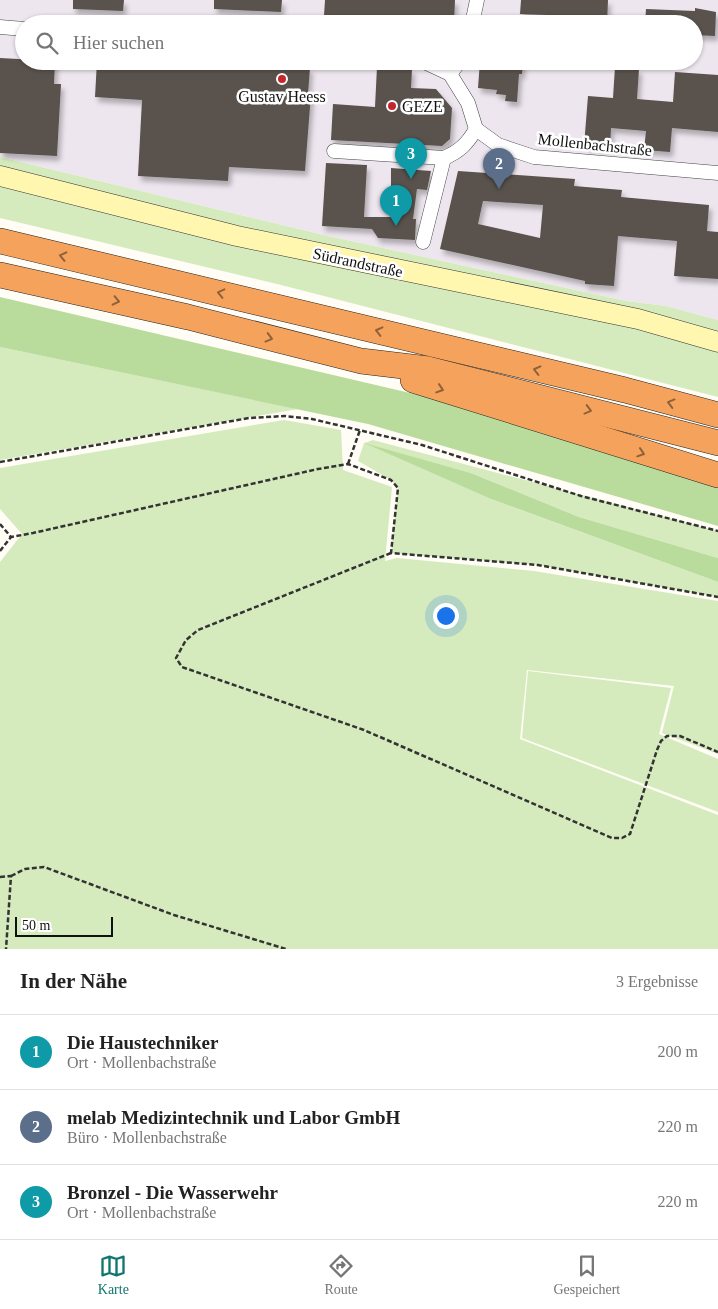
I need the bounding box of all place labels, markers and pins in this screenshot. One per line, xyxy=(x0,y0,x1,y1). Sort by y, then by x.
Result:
marker: Gustav Heess xyxy=(276,73,288,85)
place label: Gustav Heess xyxy=(238,88,326,105)
place label: GEZE xyxy=(402,98,443,115)
marker: GEZE xyxy=(386,100,398,112)
pin: 3 xyxy=(395,138,427,179)
pin: 2 xyxy=(483,148,515,189)
pin: 1 xyxy=(380,185,412,226)

